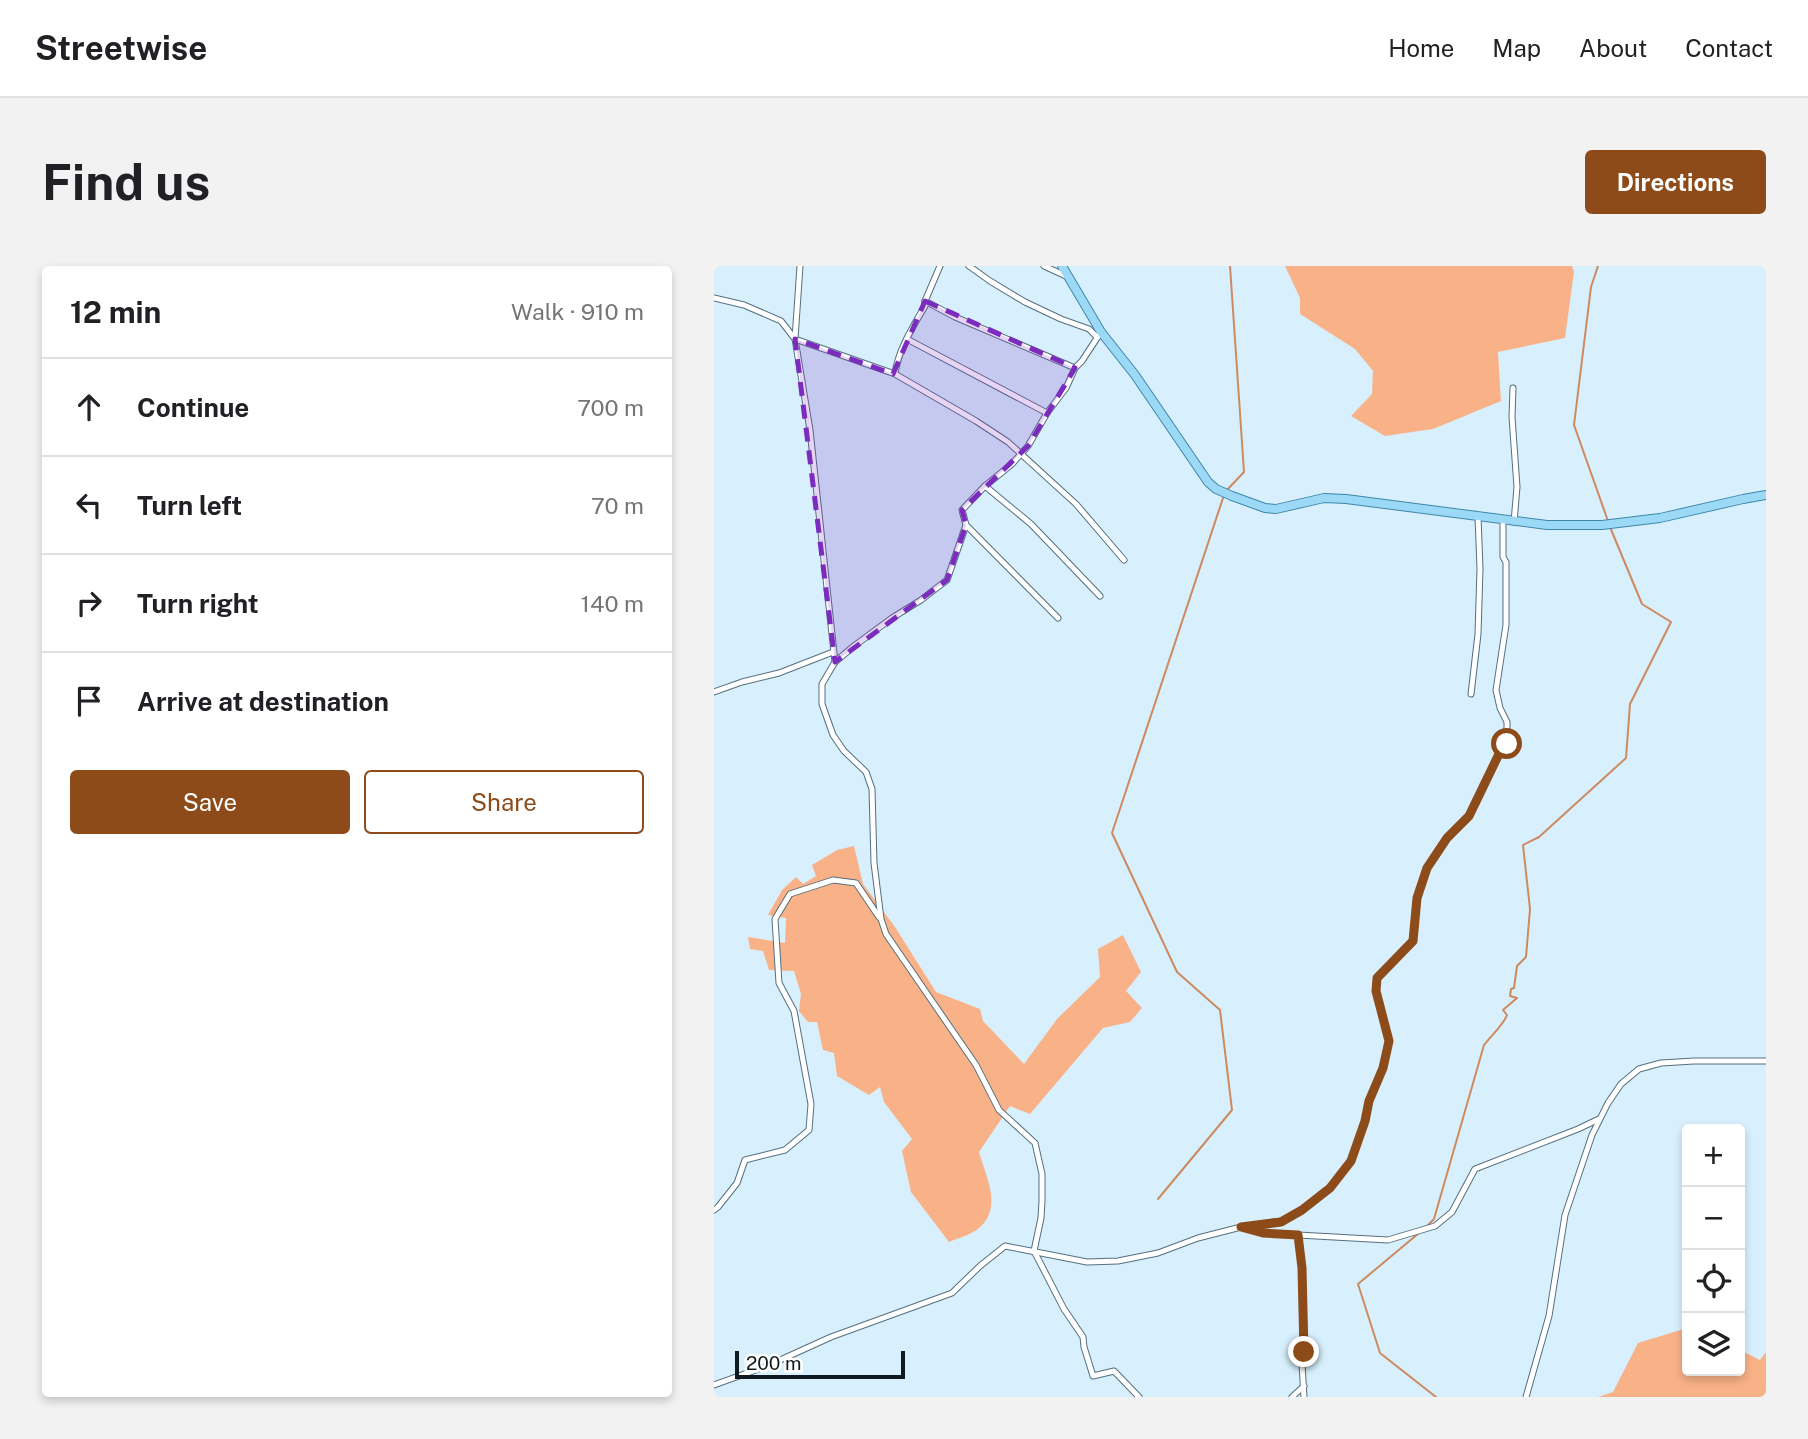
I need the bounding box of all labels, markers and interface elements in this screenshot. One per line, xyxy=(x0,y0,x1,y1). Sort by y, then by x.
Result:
text: Streetwise xyxy=(35,29,207,67)
text: Home xyxy=(1388,34,1454,62)
text: Map xyxy=(1492,34,1541,62)
text: About xyxy=(1579,34,1647,62)
text: Contact xyxy=(1685,34,1773,62)
button: Directions xyxy=(1585,150,1766,214)
text: Find us xyxy=(42,153,210,211)
text: 12 min xyxy=(70,294,161,330)
text: Walk · 910 m xyxy=(511,298,644,325)
icon: ahead xyxy=(70,388,108,426)
text: Continue xyxy=(137,392,249,423)
text: 700 m xyxy=(577,394,644,421)
icon: left xyxy=(70,486,108,524)
text: Turn left xyxy=(137,490,242,521)
text: 70 m xyxy=(591,492,644,519)
icon: right xyxy=(70,584,108,622)
text: Turn right xyxy=(137,588,259,619)
text: 140 m xyxy=(581,590,644,617)
icon: arrive xyxy=(70,682,108,720)
text: Arrive at destination xyxy=(137,686,389,717)
route start xyxy=(1491,728,1522,759)
button: Save xyxy=(70,770,350,834)
button: Share xyxy=(364,770,644,834)
map controls xyxy=(1682,1124,1745,1376)
button: + xyxy=(1682,1124,1745,1187)
button: − xyxy=(1682,1187,1745,1250)
button: locate xyxy=(1682,1250,1745,1313)
button: layers xyxy=(1682,1313,1745,1376)
route end xyxy=(1288,1336,1319,1367)
scale bar xyxy=(735,1348,905,1380)
text: 200 m xyxy=(746,1352,802,1374)

